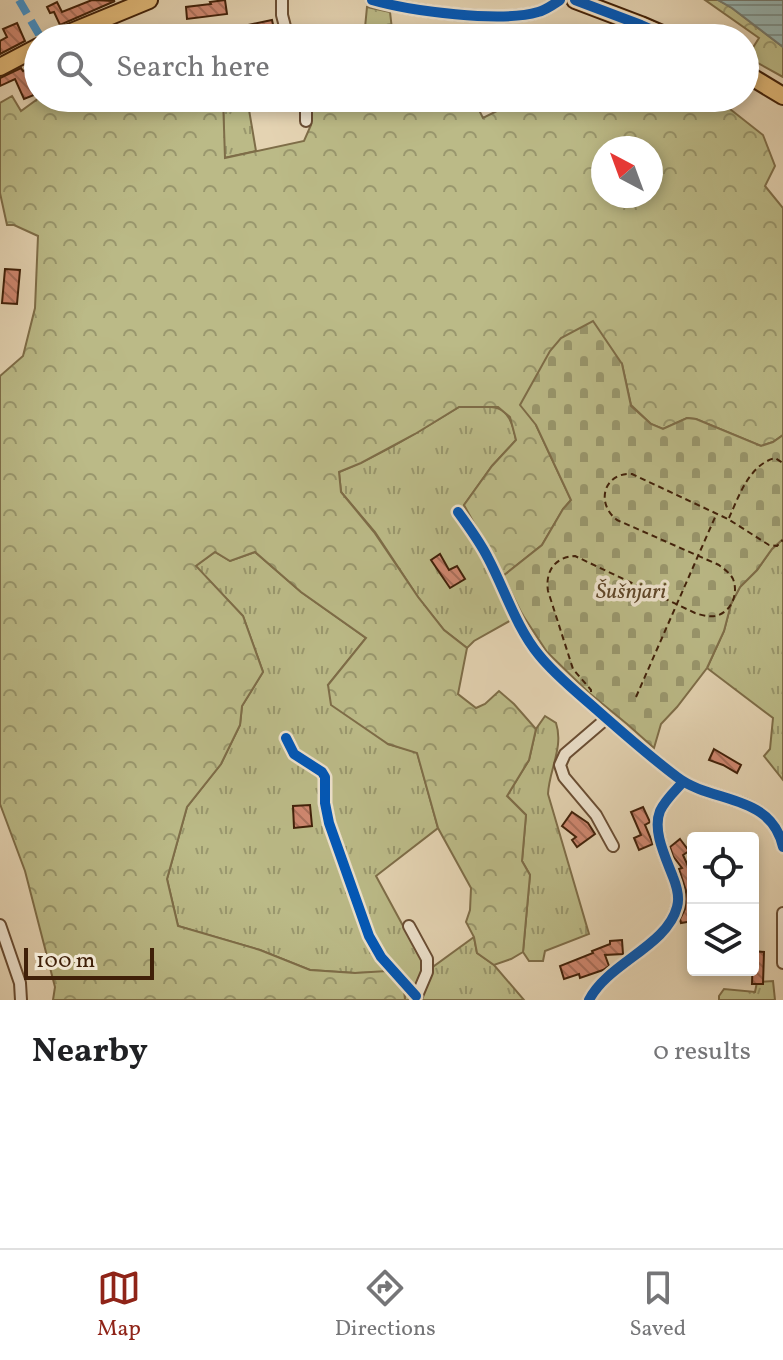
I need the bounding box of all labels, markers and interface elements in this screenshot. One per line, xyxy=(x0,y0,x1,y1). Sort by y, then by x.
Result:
search box xyxy=(24,24,759,112)
icon: search xyxy=(52,46,96,90)
text: Search here xyxy=(116,47,270,89)
north arrow xyxy=(591,136,663,208)
park label: Šušnjari xyxy=(596,577,667,608)
map controls xyxy=(687,832,759,976)
button: locate xyxy=(687,832,759,904)
button: layers xyxy=(687,904,759,976)
scale bar xyxy=(24,944,154,980)
text: 100 m xyxy=(36,946,95,977)
text: Nearby xyxy=(32,1029,148,1076)
text: 0 results xyxy=(653,1034,751,1070)
tab: Map xyxy=(97,1266,141,1345)
tab: Directions xyxy=(335,1266,436,1345)
tab: Saved xyxy=(629,1266,686,1345)

